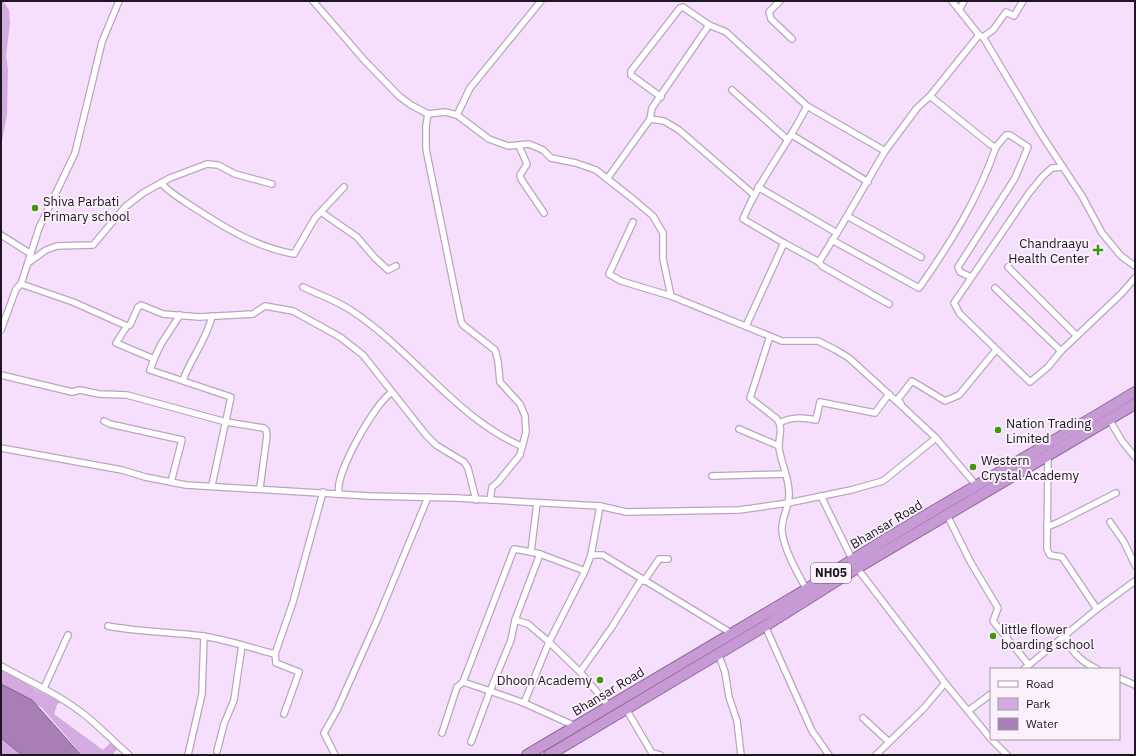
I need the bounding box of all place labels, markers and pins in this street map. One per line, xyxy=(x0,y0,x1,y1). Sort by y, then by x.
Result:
place label: Shiva Parbati Primary school xyxy=(43,193,130,225)
marker: Shiva Parbati Primary school xyxy=(30,203,40,213)
place label: Chandraayu Health Center xyxy=(1008,235,1089,267)
marker: Chandraayu Health Center xyxy=(1092,244,1104,256)
place label: Nation Trading Limited xyxy=(1006,415,1091,447)
marker: Nation Trading Limited xyxy=(993,425,1003,435)
place label: Western Crystal Academy xyxy=(981,452,1079,484)
marker: Western Crystal Academy xyxy=(968,462,978,472)
place label: little flower boarding school xyxy=(1001,621,1094,653)
marker: little flower boarding school xyxy=(988,631,998,641)
place label: Dhoon Academy xyxy=(497,672,593,689)
marker: Dhoon Academy xyxy=(595,675,605,685)

